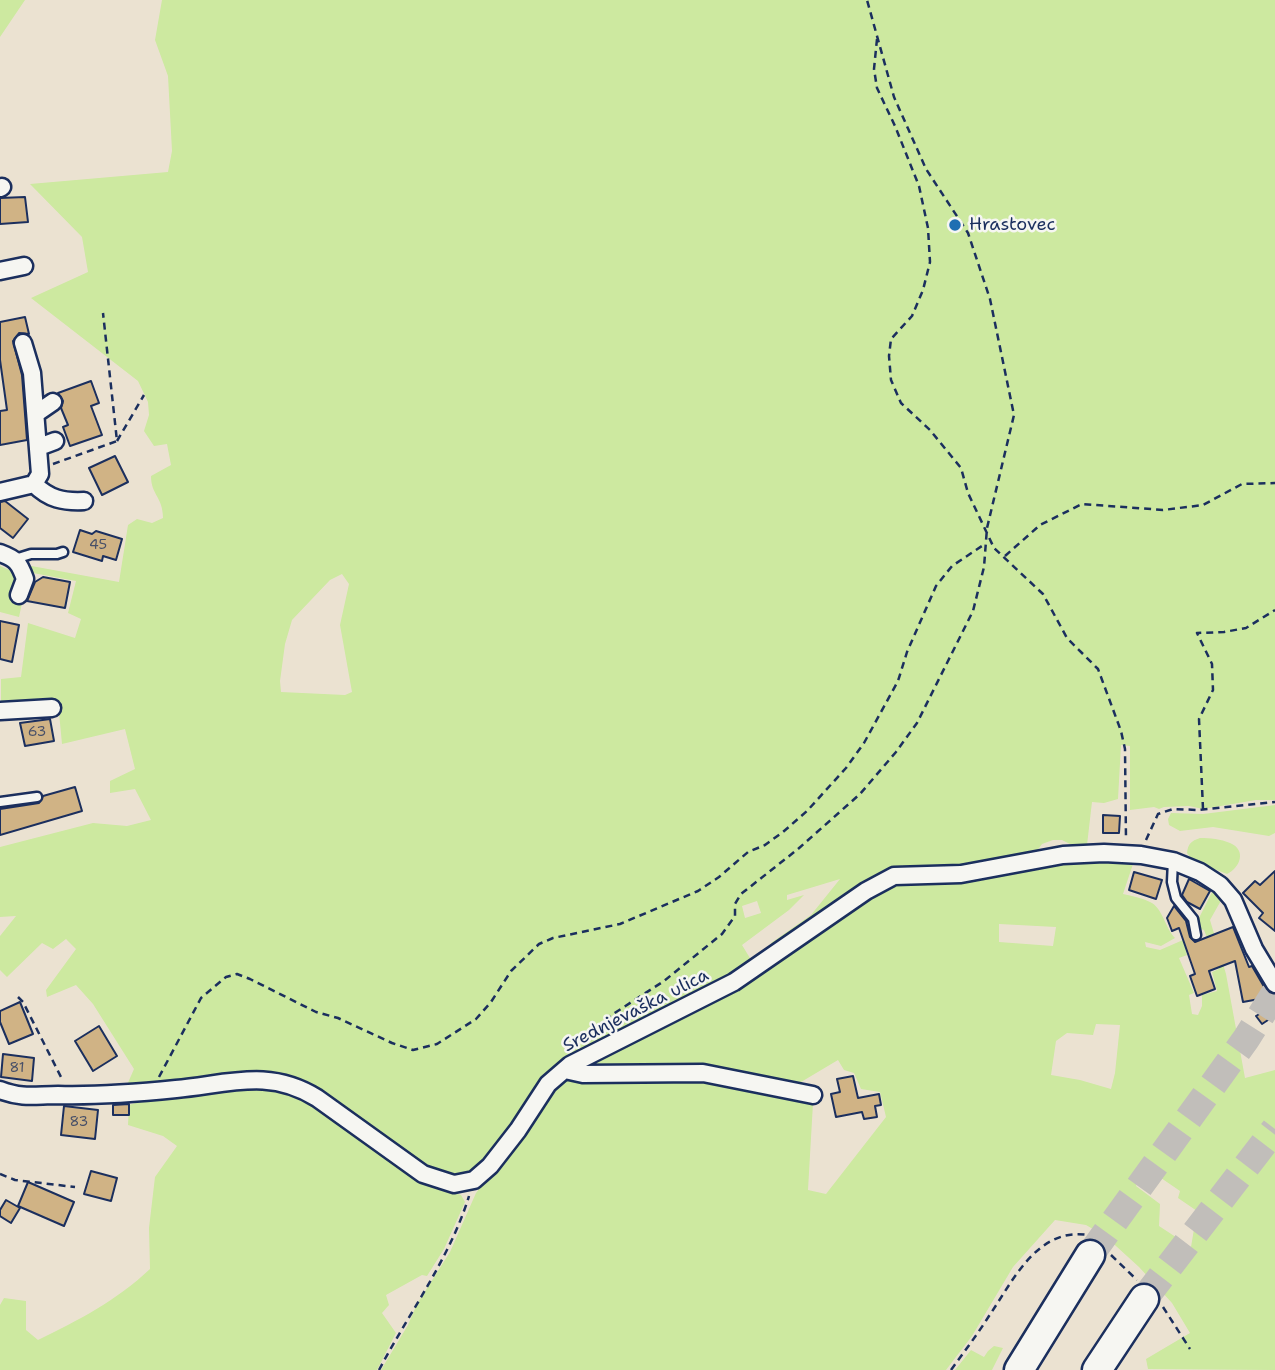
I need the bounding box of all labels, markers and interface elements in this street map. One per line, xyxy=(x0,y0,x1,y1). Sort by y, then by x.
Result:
place label: Hrastovec xyxy=(969,214,1055,236)
marker: Hrastovec xyxy=(947,217,963,233)
house number: 45 xyxy=(89,537,107,553)
house number: 63 xyxy=(28,724,46,740)
street label: Srednjevaška ulica xyxy=(560,965,712,1057)
house number: 81 xyxy=(9,1060,25,1076)
house number: 83 xyxy=(70,1114,88,1130)

